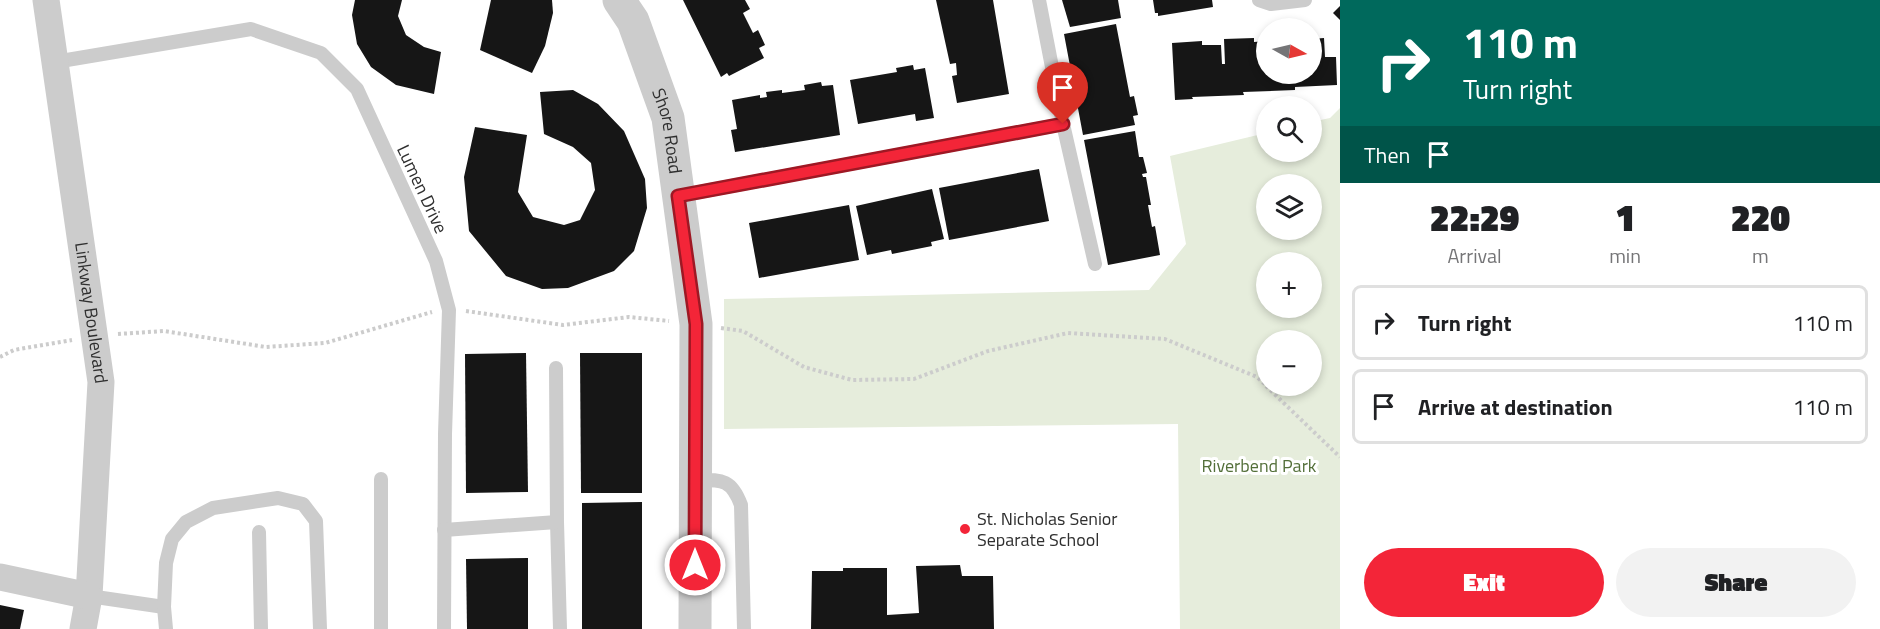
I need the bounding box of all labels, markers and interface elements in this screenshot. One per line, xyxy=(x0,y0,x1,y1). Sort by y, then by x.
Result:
text: 110 m xyxy=(1463,10,1578,74)
north arrow xyxy=(1256,18,1322,84)
map controls xyxy=(1256,18,1322,396)
icon: right xyxy=(1364,24,1442,102)
pin xyxy=(1037,62,1088,124)
text: Turn right xyxy=(1463,68,1572,109)
icon: arrive xyxy=(1046,71,1079,104)
street label: Shore Road xyxy=(645,84,689,175)
button: search xyxy=(1256,96,1322,162)
text: Then xyxy=(1364,138,1410,172)
icon: arrive xyxy=(1422,138,1455,171)
street label: Lumen Drive xyxy=(390,140,455,238)
button: layers xyxy=(1256,174,1322,240)
text: 22:29 xyxy=(1430,190,1519,245)
text: 1 xyxy=(1615,190,1635,245)
text: 220 xyxy=(1731,190,1790,245)
street label: Linkway Boulevard xyxy=(68,240,115,385)
text: Arrival xyxy=(1447,240,1502,271)
text: min xyxy=(1609,240,1641,271)
text: m xyxy=(1752,240,1769,271)
button: + xyxy=(1256,252,1322,318)
icon: right xyxy=(1367,306,1400,339)
text: Turn right xyxy=(1418,306,1512,340)
text: 110 m xyxy=(1793,306,1853,340)
button: − xyxy=(1256,330,1322,396)
icon: arrive xyxy=(1367,390,1400,423)
text: Arrive at destination xyxy=(1418,390,1613,424)
text: 110 m xyxy=(1793,390,1853,424)
park label: Riverbend Park xyxy=(1201,452,1317,479)
place label: St. Nicholas Senior Separate School xyxy=(977,505,1118,553)
marker: St. Nicholas Senior Separate School xyxy=(958,522,972,536)
position arrow xyxy=(663,533,727,597)
button: Exit xyxy=(1364,548,1604,617)
button: Share xyxy=(1616,548,1856,617)

